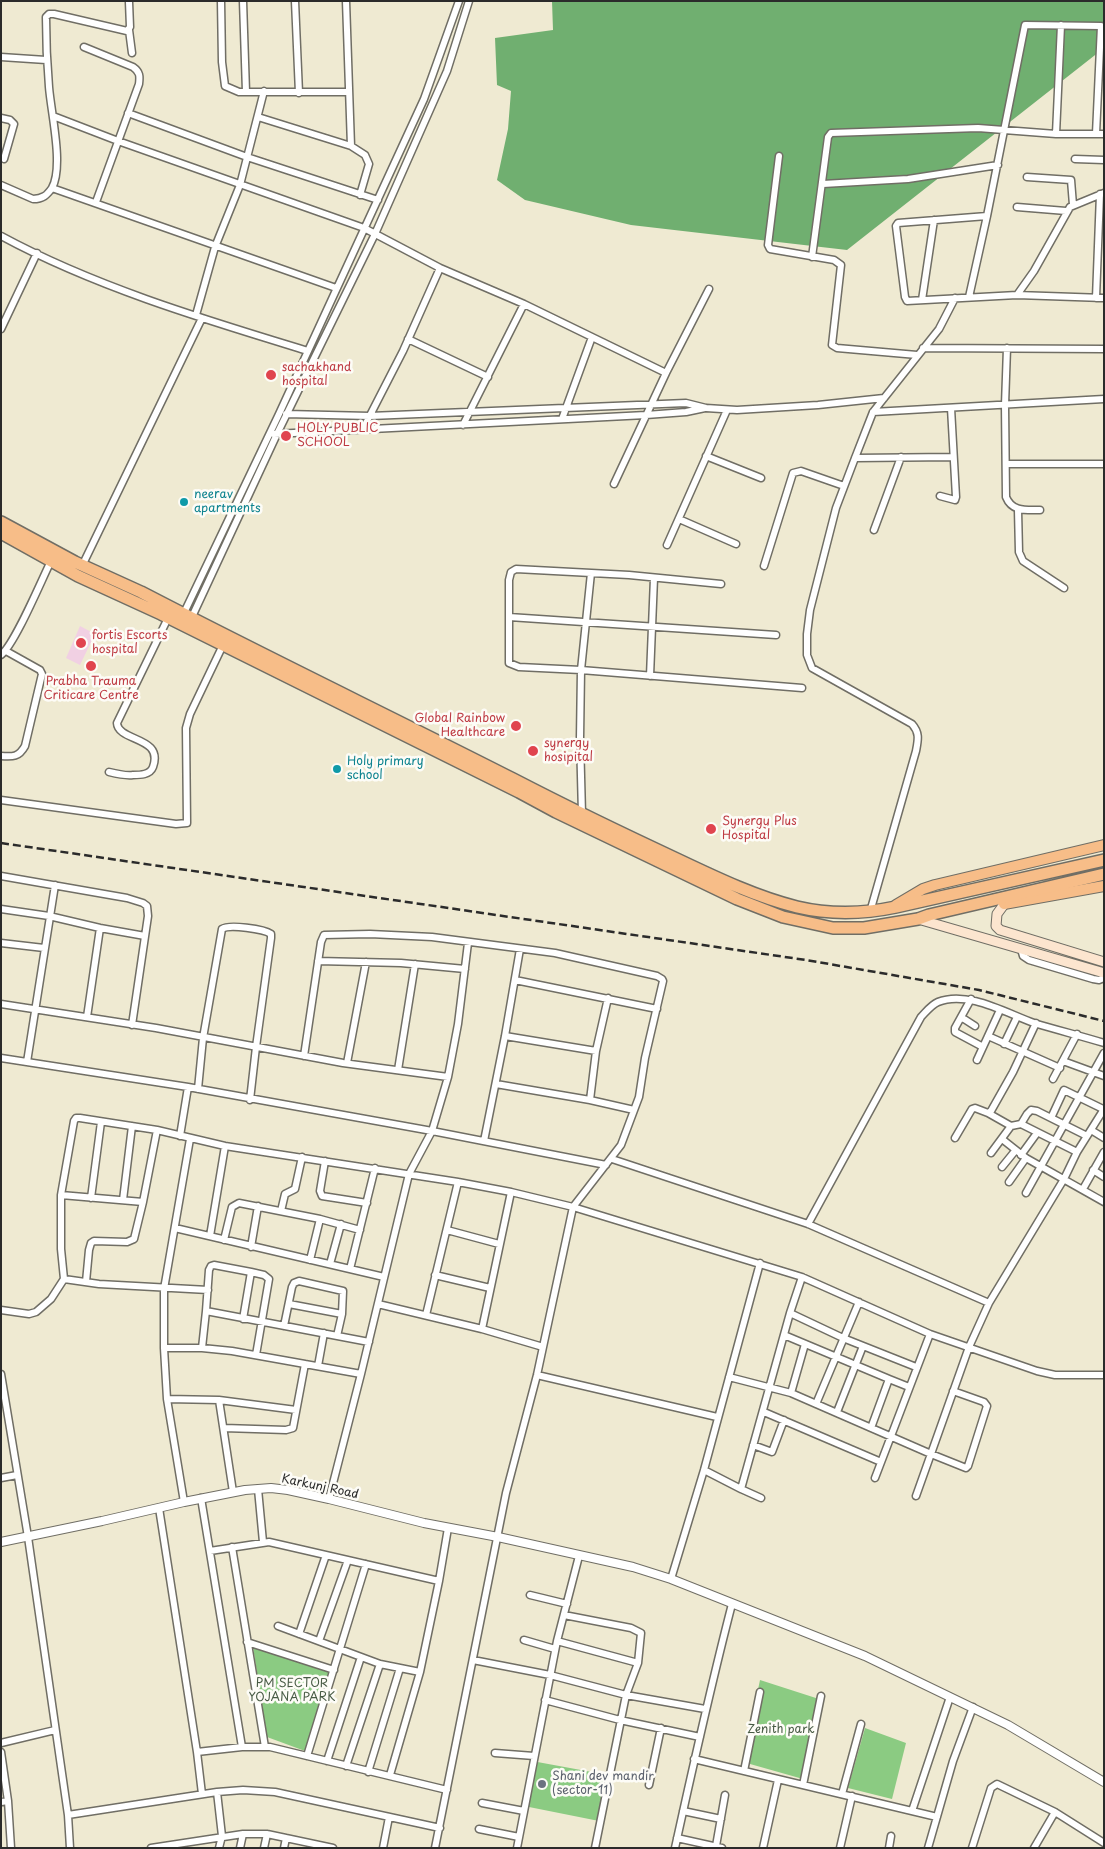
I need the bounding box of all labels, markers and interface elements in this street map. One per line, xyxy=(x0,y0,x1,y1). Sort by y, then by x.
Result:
place label: sachakhand hospital xyxy=(282,361,351,389)
marker: sachakhand hospital xyxy=(264,368,278,382)
place label: HOLY PUBLIC SCHOOL xyxy=(297,422,379,450)
marker: HOLY PUBLIC SCHOOL xyxy=(279,429,293,443)
place label: neerav apartments xyxy=(194,488,261,516)
marker: neerav apartments xyxy=(178,496,190,508)
place label: fortis Escorts hospital xyxy=(92,629,167,657)
marker: fortis Escorts hospital xyxy=(74,636,88,650)
marker: Prabha Trauma Criticare Centre xyxy=(84,659,98,673)
place label: Prabha Trauma Criticare Centre xyxy=(43,675,139,703)
place label: Global Rainbow Healthcare xyxy=(414,712,505,740)
marker: Global Rainbow Healthcare xyxy=(509,719,523,733)
place label: synergy hosipital xyxy=(544,737,593,765)
marker: synergy hosipital xyxy=(526,744,540,758)
place label: Holy primary school xyxy=(347,755,424,783)
marker: Holy primary school xyxy=(331,763,343,775)
place label: Synergy Plus Hospital xyxy=(722,815,797,843)
marker: Synergy Plus Hospital xyxy=(704,822,718,836)
street label: Karkunj Road xyxy=(280,1472,360,1502)
park label: PM SECTOR YOJANA PARK xyxy=(249,1677,335,1705)
park label: Zenith park xyxy=(747,1723,815,1737)
place label: Shani dev mandir (sector-11) xyxy=(552,1770,654,1798)
marker: Shani dev mandir (sector-11) xyxy=(536,1778,548,1790)

